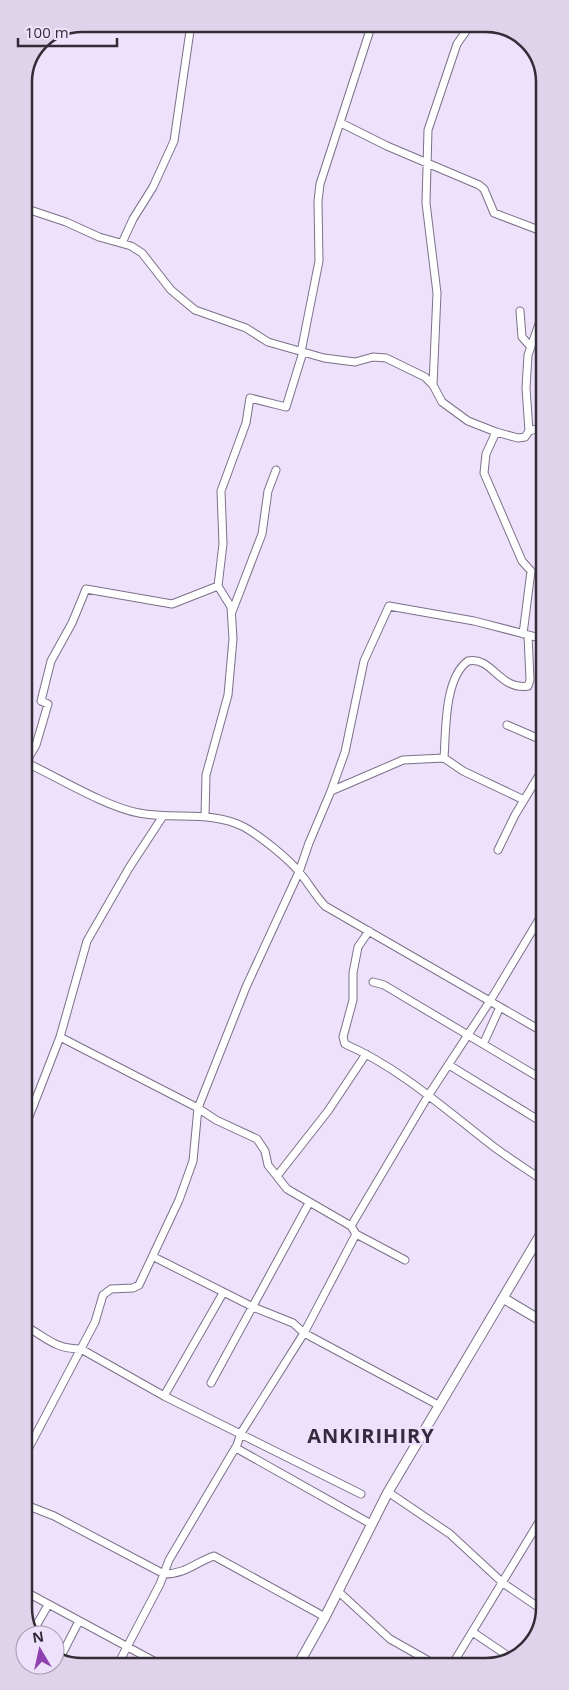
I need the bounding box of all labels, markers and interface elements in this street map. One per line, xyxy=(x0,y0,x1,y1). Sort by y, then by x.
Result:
scale bar xyxy=(18,15,116,47)
text: 100 m xyxy=(25,22,69,42)
district label: ANKIRIHIRY xyxy=(307,1422,435,1449)
north arrow xyxy=(15,1625,65,1675)
text: N xyxy=(31,1626,45,1647)

